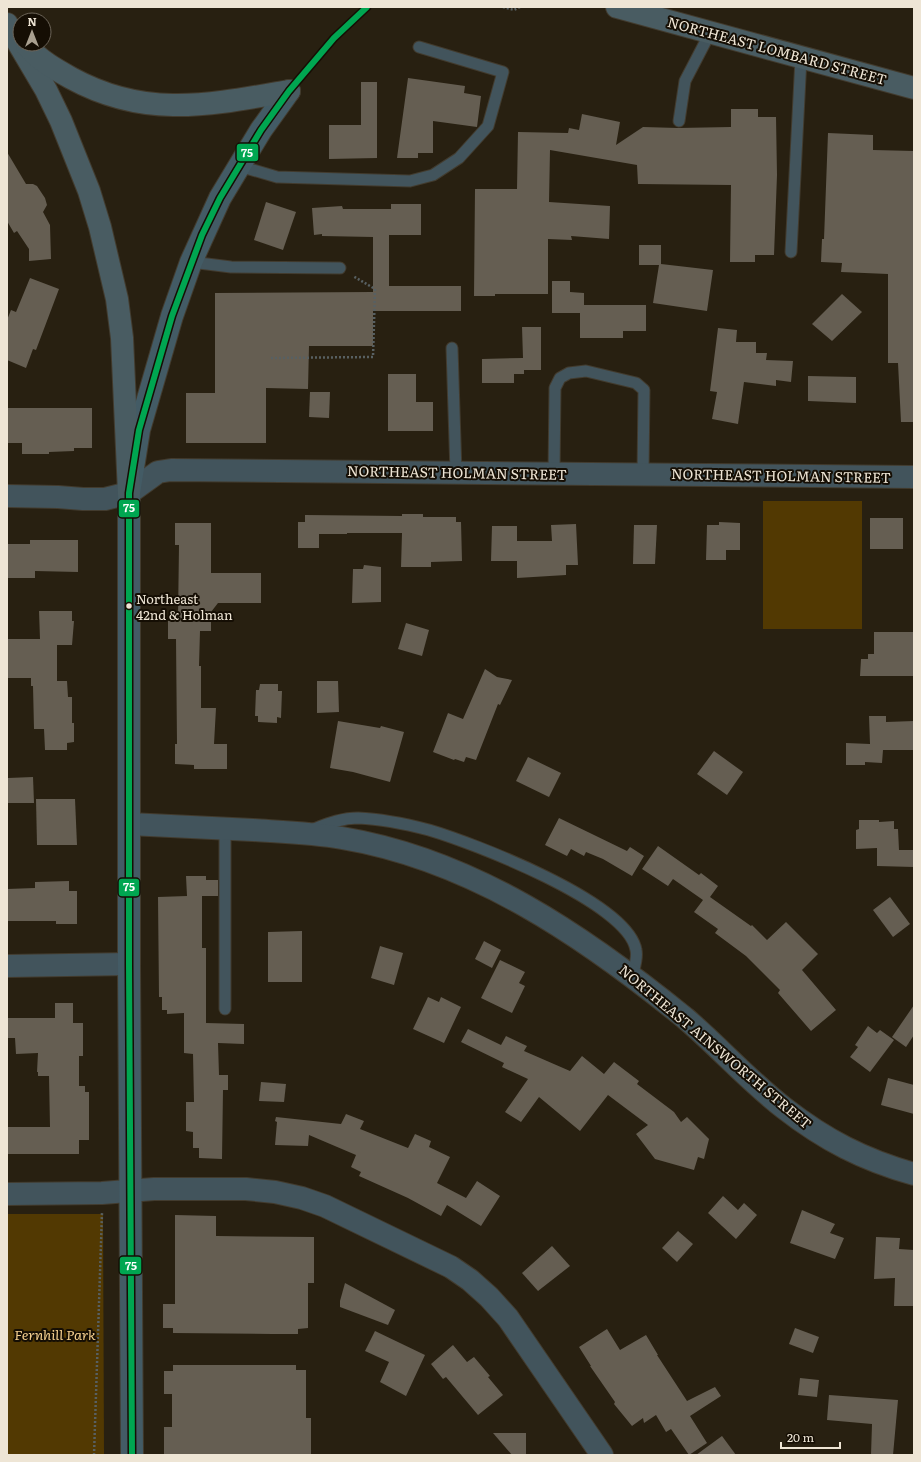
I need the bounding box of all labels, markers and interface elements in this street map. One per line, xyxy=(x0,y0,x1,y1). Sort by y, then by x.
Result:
street label: NORTHEAST LOMBARD STREET xyxy=(665,11,889,89)
north arrow xyxy=(12,12,52,52)
text: N xyxy=(27,13,37,29)
line badge: 75 xyxy=(236,143,259,162)
text: 75 xyxy=(241,144,253,160)
street label: NORTHEAST HOLMAN STREET xyxy=(347,460,567,484)
street label: NORTHEAST HOLMAN STREET xyxy=(671,463,891,487)
line badge: 75 xyxy=(118,499,140,518)
text: 75 xyxy=(123,499,135,515)
place label: Northeast 42nd & Holman xyxy=(136,589,233,624)
marker: Northeast 42nd & Holman xyxy=(124,601,134,611)
line badge: 75 xyxy=(118,878,140,897)
text: 75 xyxy=(123,878,135,894)
street label: NORTHEAST AINSWORTH STREET xyxy=(615,960,816,1133)
line badge: 75 xyxy=(119,1256,142,1275)
text: 75 xyxy=(125,1257,137,1273)
park label: Fernhill Park xyxy=(14,1324,96,1344)
scale bar xyxy=(781,1424,840,1450)
text: 20 m xyxy=(787,1428,814,1446)

